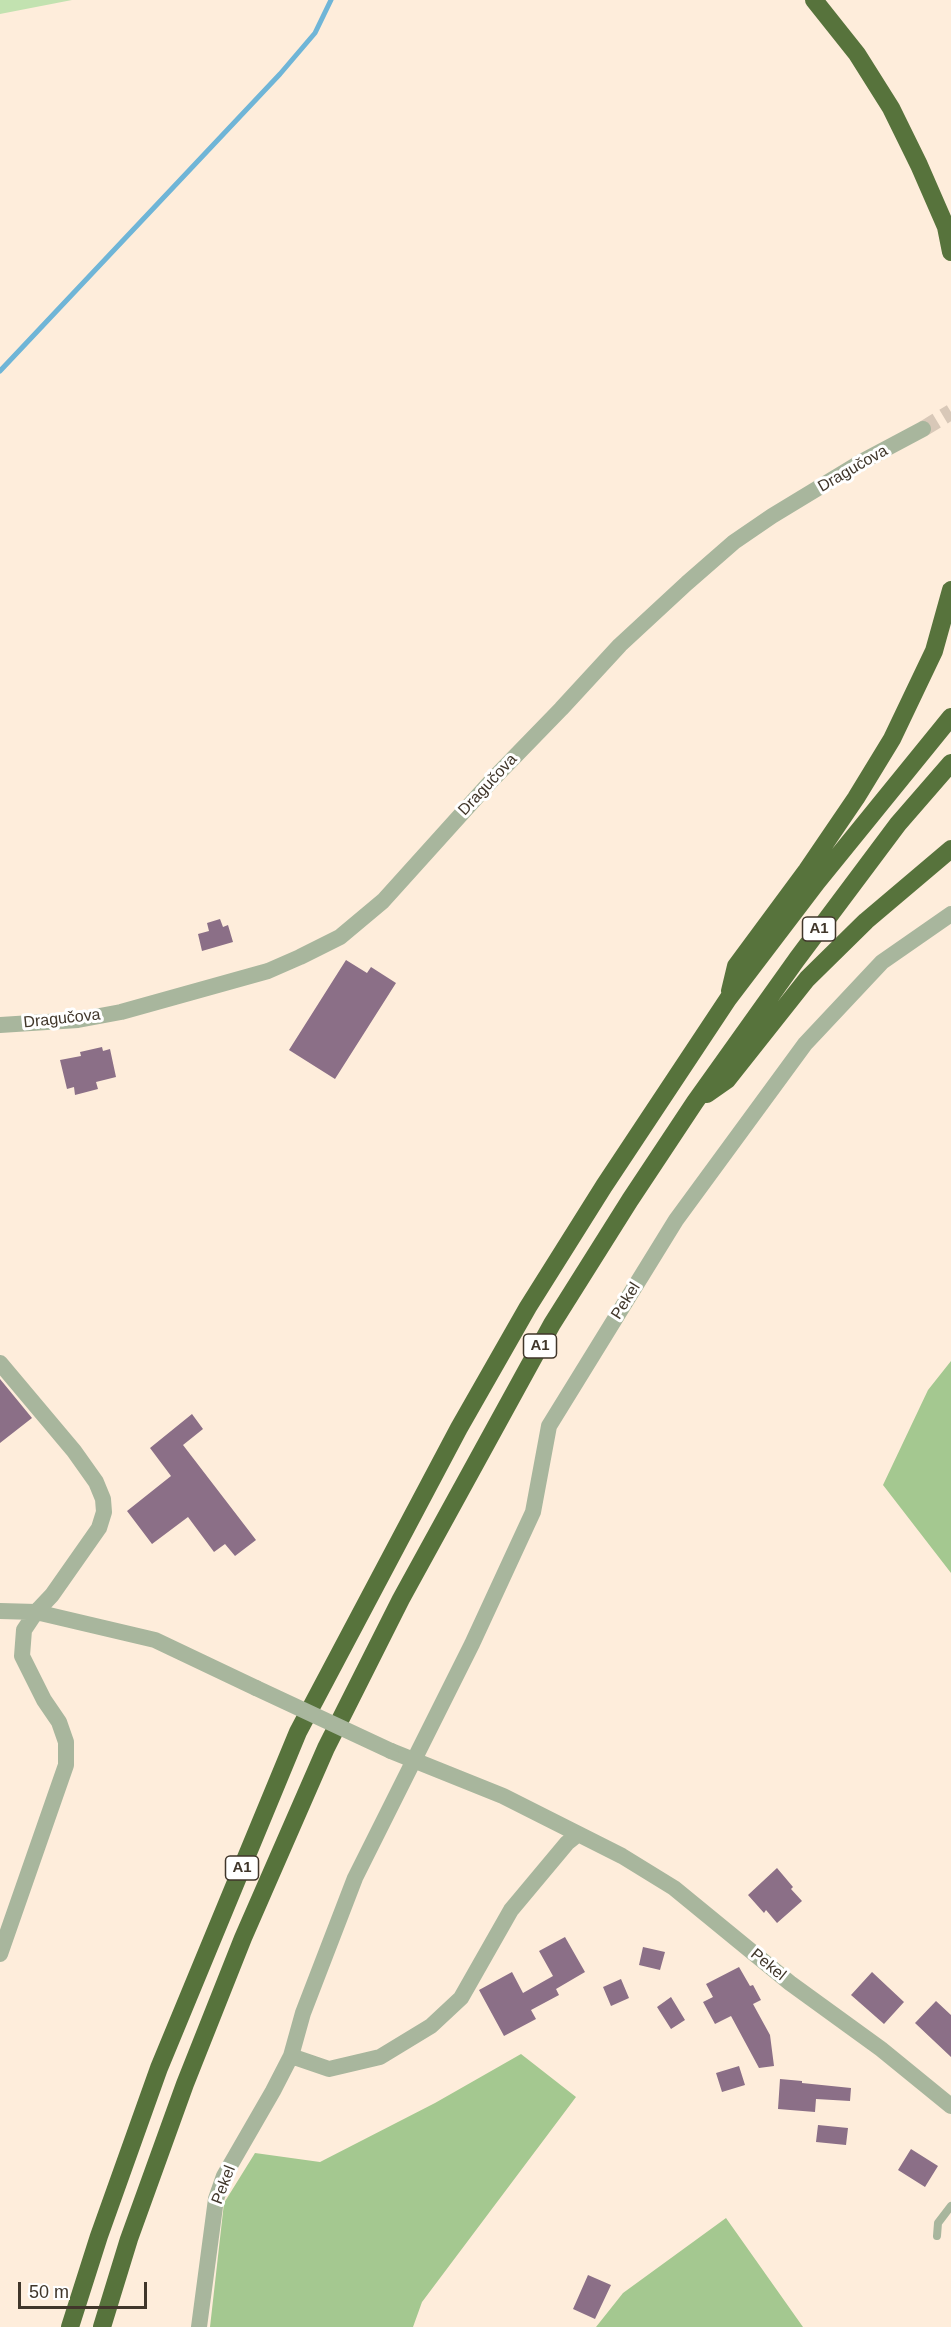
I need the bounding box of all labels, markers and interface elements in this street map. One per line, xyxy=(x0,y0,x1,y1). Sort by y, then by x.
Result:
street label: Dragučova xyxy=(815,441,891,497)
street label: Dragučova xyxy=(455,750,521,820)
road number: A1 xyxy=(802,917,836,941)
street label: Dragučova xyxy=(23,1005,101,1033)
street label: Pekel xyxy=(607,1279,645,1323)
road number: A1 xyxy=(524,1334,556,1358)
road number: A1 xyxy=(226,1856,258,1880)
street label: Pekel xyxy=(746,1945,790,1985)
street label: Pekel xyxy=(208,2163,240,2207)
scale bar xyxy=(21,2270,150,2308)
text: 50 m xyxy=(29,2282,69,2302)

